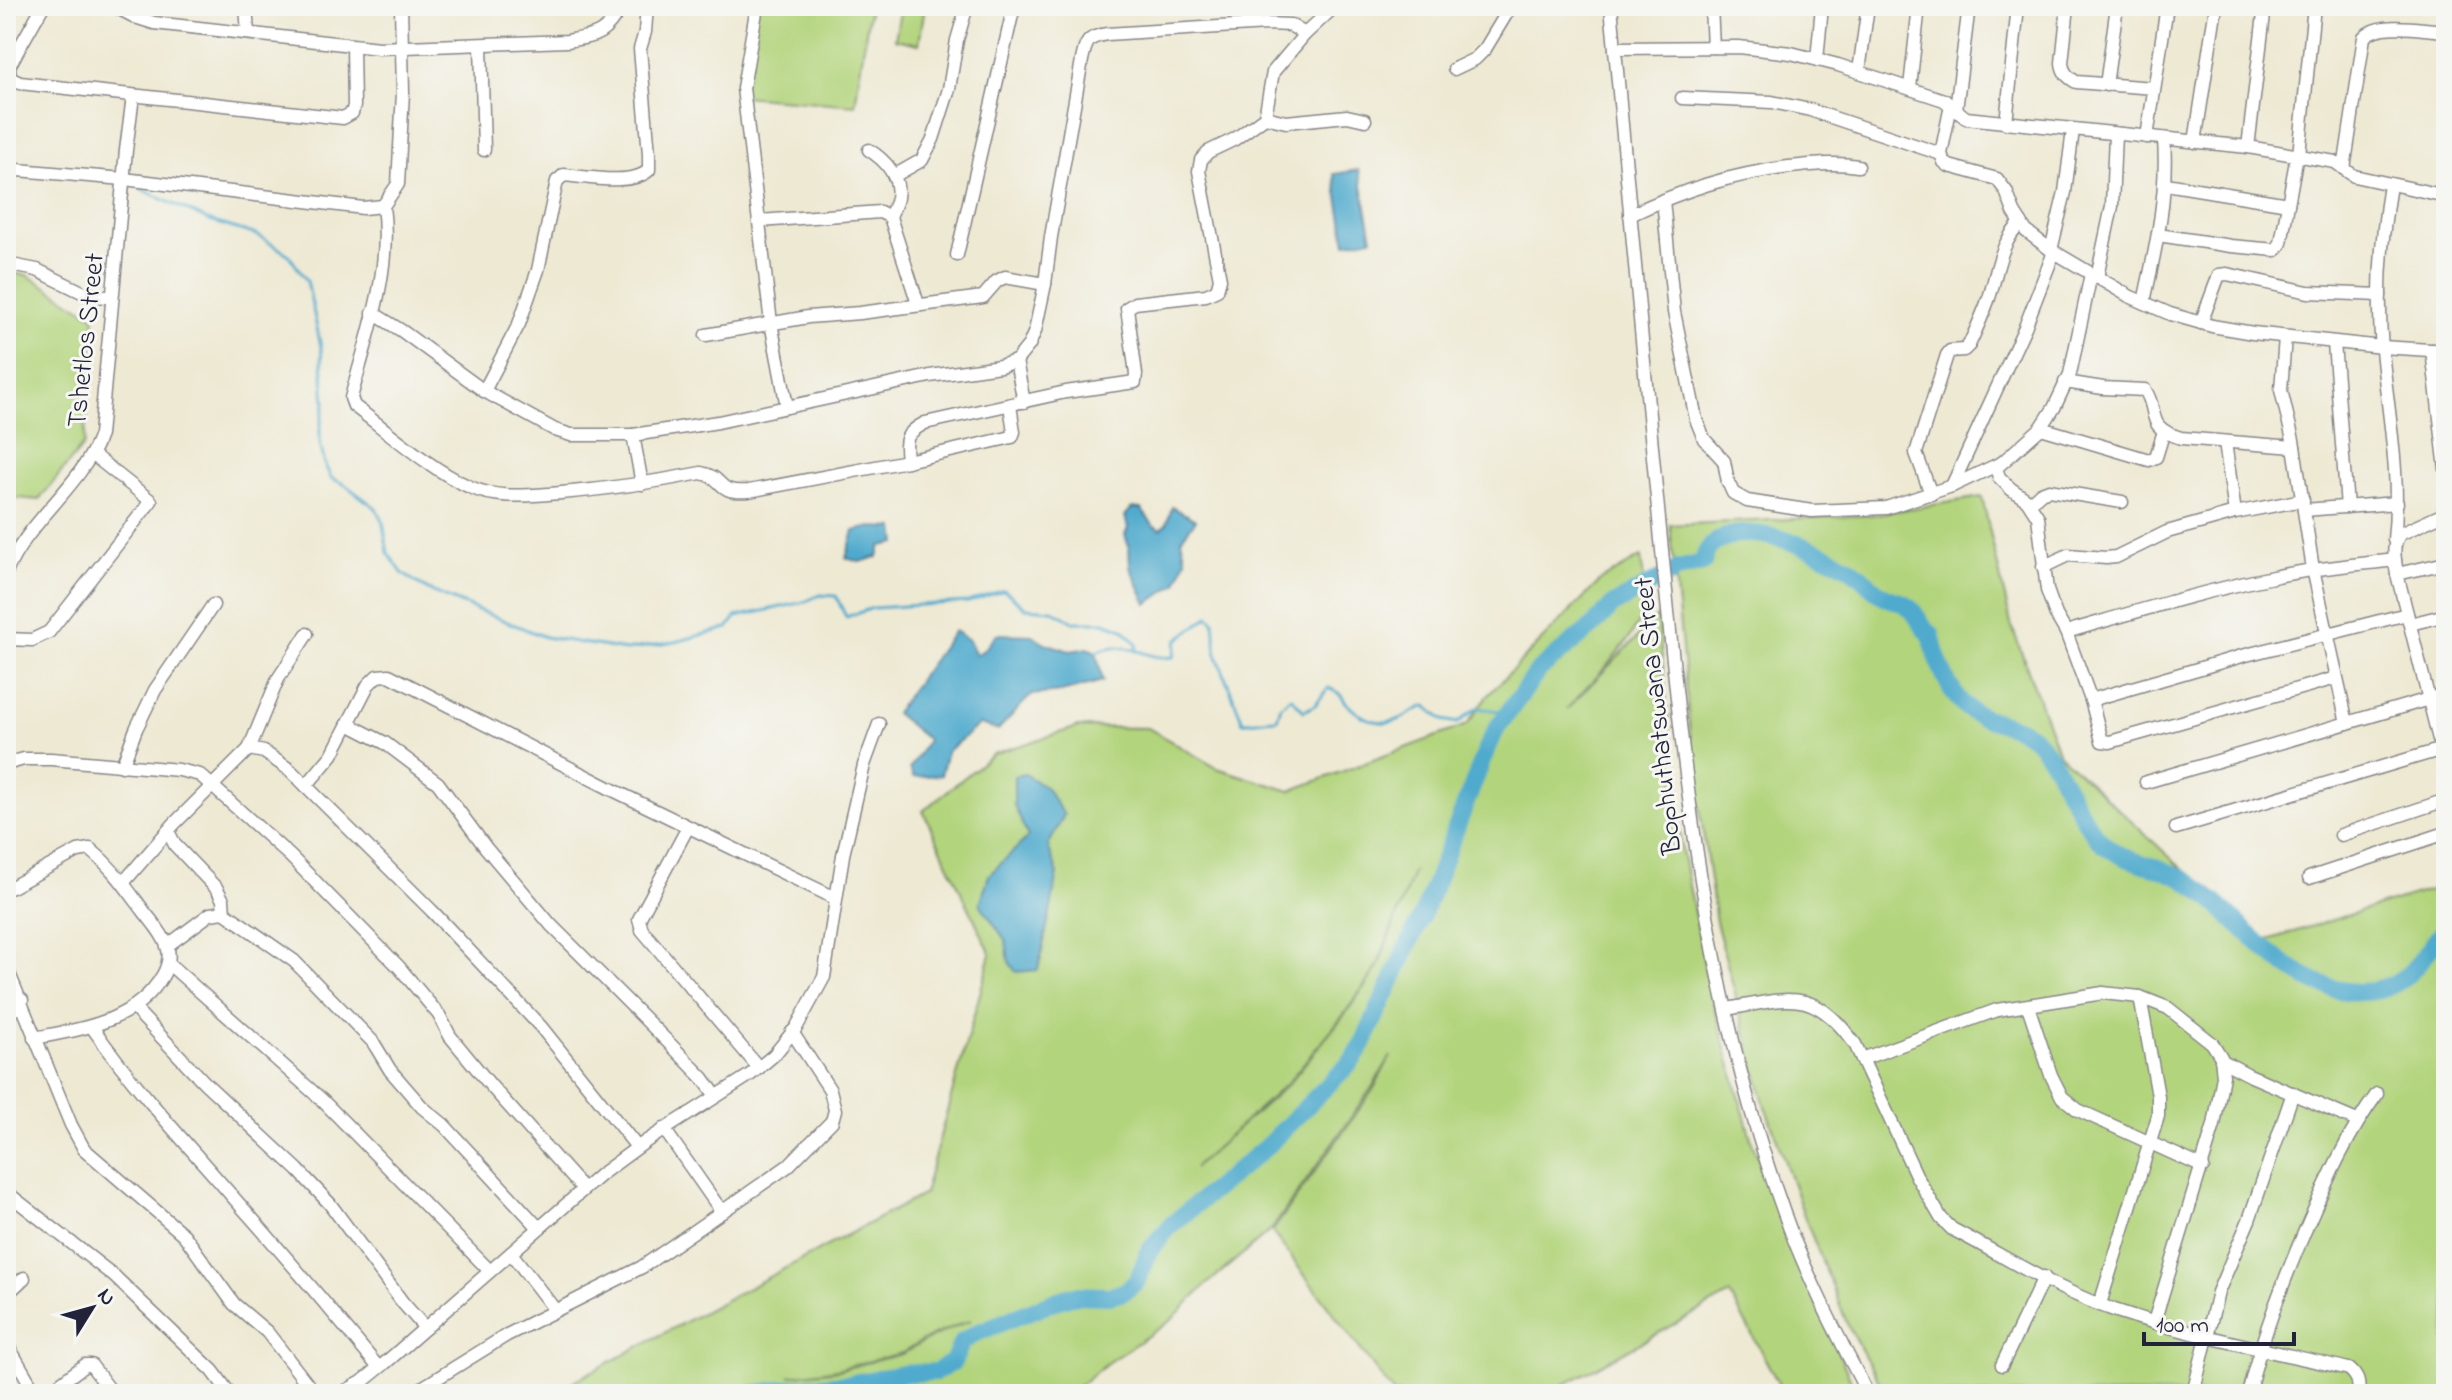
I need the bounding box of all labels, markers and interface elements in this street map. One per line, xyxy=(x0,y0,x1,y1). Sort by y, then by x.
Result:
street label: Tshetlos Street xyxy=(58,251,117,430)
street label: Bophuthatswana Street xyxy=(1625,575,1695,857)
north arrow xyxy=(52,1268,132,1348)
text: N xyxy=(88,1282,123,1313)
scale bar xyxy=(2144,1296,2294,1346)
text: 100 m xyxy=(2156,1309,2209,1344)

